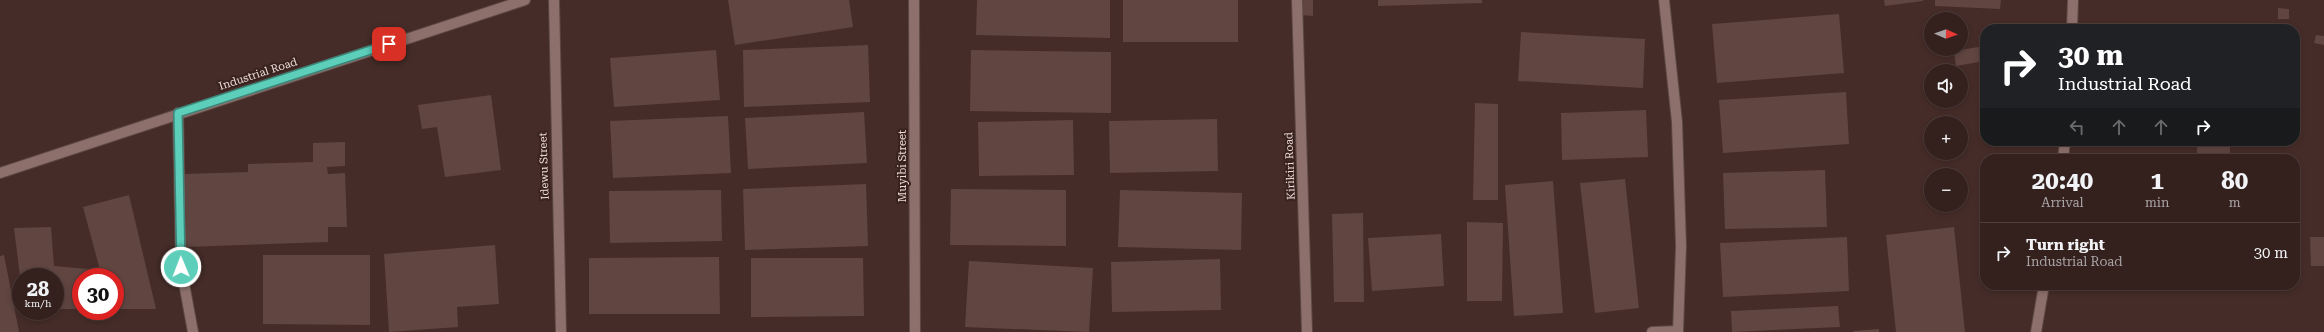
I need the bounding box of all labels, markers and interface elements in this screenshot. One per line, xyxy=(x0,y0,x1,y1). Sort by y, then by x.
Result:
north arrow xyxy=(1924,12,1968,56)
map controls xyxy=(1924,12,1968,212)
pin xyxy=(372,27,406,61)
icon: arrive xyxy=(378,33,400,55)
text: 30 m xyxy=(2058,39,2123,72)
icon: right xyxy=(1992,40,2044,92)
street label: Industrial Road xyxy=(217,55,299,93)
button: sound xyxy=(1924,64,1968,108)
text: Industrial Road xyxy=(2058,73,2192,94)
button: + xyxy=(1924,116,1968,160)
icon: left xyxy=(2066,116,2088,138)
icon: ahead xyxy=(2108,116,2130,138)
icon: ahead xyxy=(2150,116,2172,138)
icon: right xyxy=(2192,116,2214,138)
street label: Muyibi Street xyxy=(896,130,909,202)
street label: Idewu Street xyxy=(536,132,552,200)
street label: Kirikiri Road xyxy=(1282,132,1298,200)
text: 20:40 xyxy=(2032,167,2093,195)
text: 1 xyxy=(2150,167,2164,195)
text: 80 xyxy=(2221,167,2248,195)
button: − xyxy=(1924,168,1968,212)
text: Arrival xyxy=(2041,195,2084,210)
text: min xyxy=(2145,195,2169,210)
text: m xyxy=(2229,195,2241,210)
text: Turn right xyxy=(2026,236,2105,254)
icon: right xyxy=(1992,242,2014,264)
text: 30 m xyxy=(2254,244,2288,262)
position arrow xyxy=(160,246,202,288)
text: Industrial Road xyxy=(2026,254,2123,269)
speed limit sign: 30 xyxy=(72,268,124,320)
text: 28 xyxy=(27,277,49,301)
text: km/h xyxy=(25,298,51,309)

